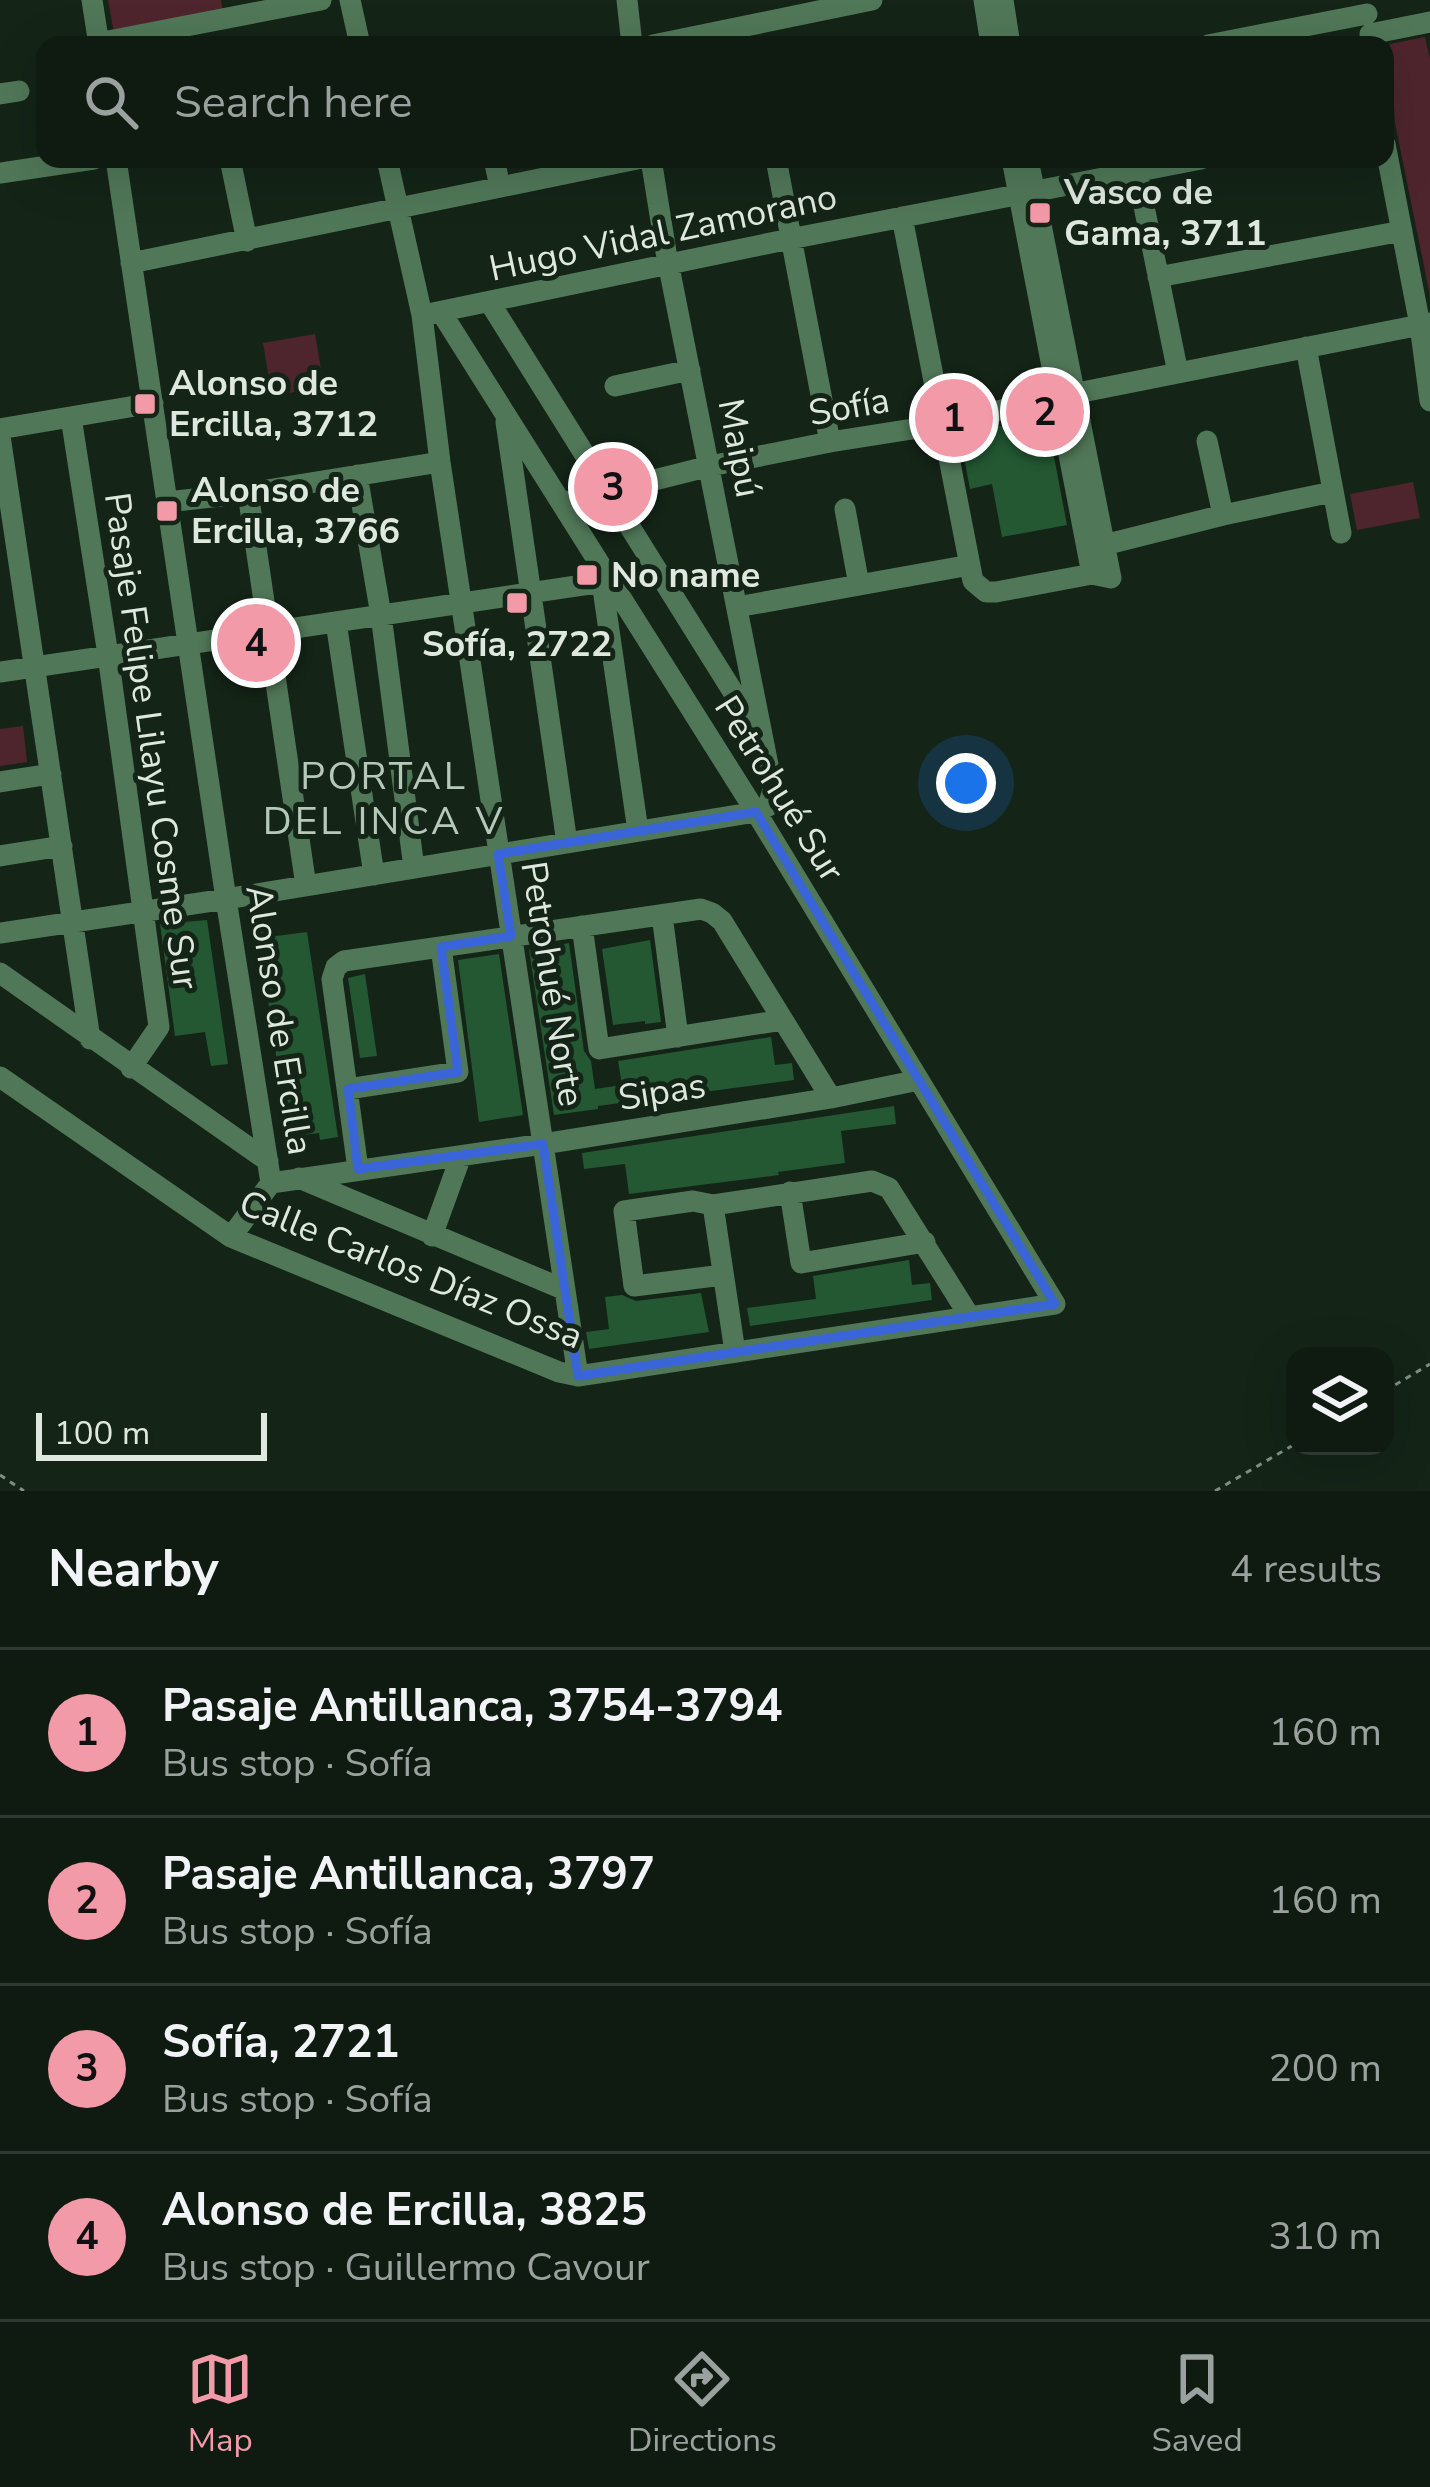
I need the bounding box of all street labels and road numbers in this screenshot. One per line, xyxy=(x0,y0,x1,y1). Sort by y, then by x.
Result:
street label: Hugo Vidal Zamorano xyxy=(485,172,841,294)
street label: Sofía xyxy=(805,376,893,438)
street label: Maipú xyxy=(705,395,773,501)
street label: Pasaje Felipe Lilayu Cosme Sur xyxy=(92,490,210,993)
street label: Petrohué Sur xyxy=(702,687,856,891)
street label: Petrohué Norte xyxy=(508,858,596,1110)
street label: Alonso de Ercilla xyxy=(234,882,324,1158)
street label: Sipas xyxy=(615,1061,709,1123)
street label: Calle Carlos Díaz Ossa xyxy=(232,1179,590,1361)

